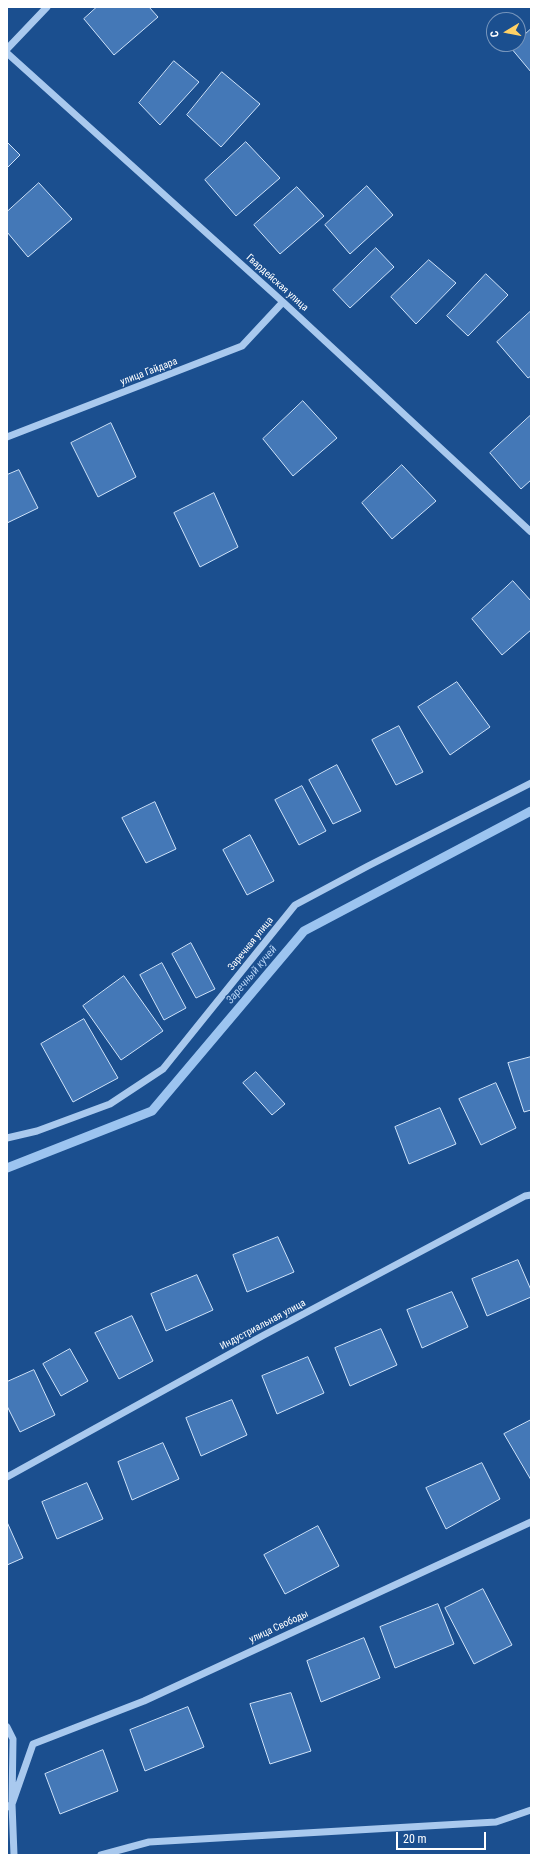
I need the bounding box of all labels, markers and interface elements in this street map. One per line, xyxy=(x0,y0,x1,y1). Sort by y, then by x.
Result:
north arrow xyxy=(486,12,526,52)
text: С xyxy=(488,30,502,38)
street label: Гвардейская улица xyxy=(244,252,310,314)
street label: улица Гайдара xyxy=(119,356,179,388)
street label: Заречная улица xyxy=(226,915,276,973)
water label: Заречный кучей xyxy=(224,943,280,1007)
street label: Индустриальная улица xyxy=(218,1297,308,1353)
street label: улица Свободы xyxy=(248,1608,310,1646)
scale bar xyxy=(398,1824,488,1850)
text: 20 m xyxy=(403,1832,427,1846)

